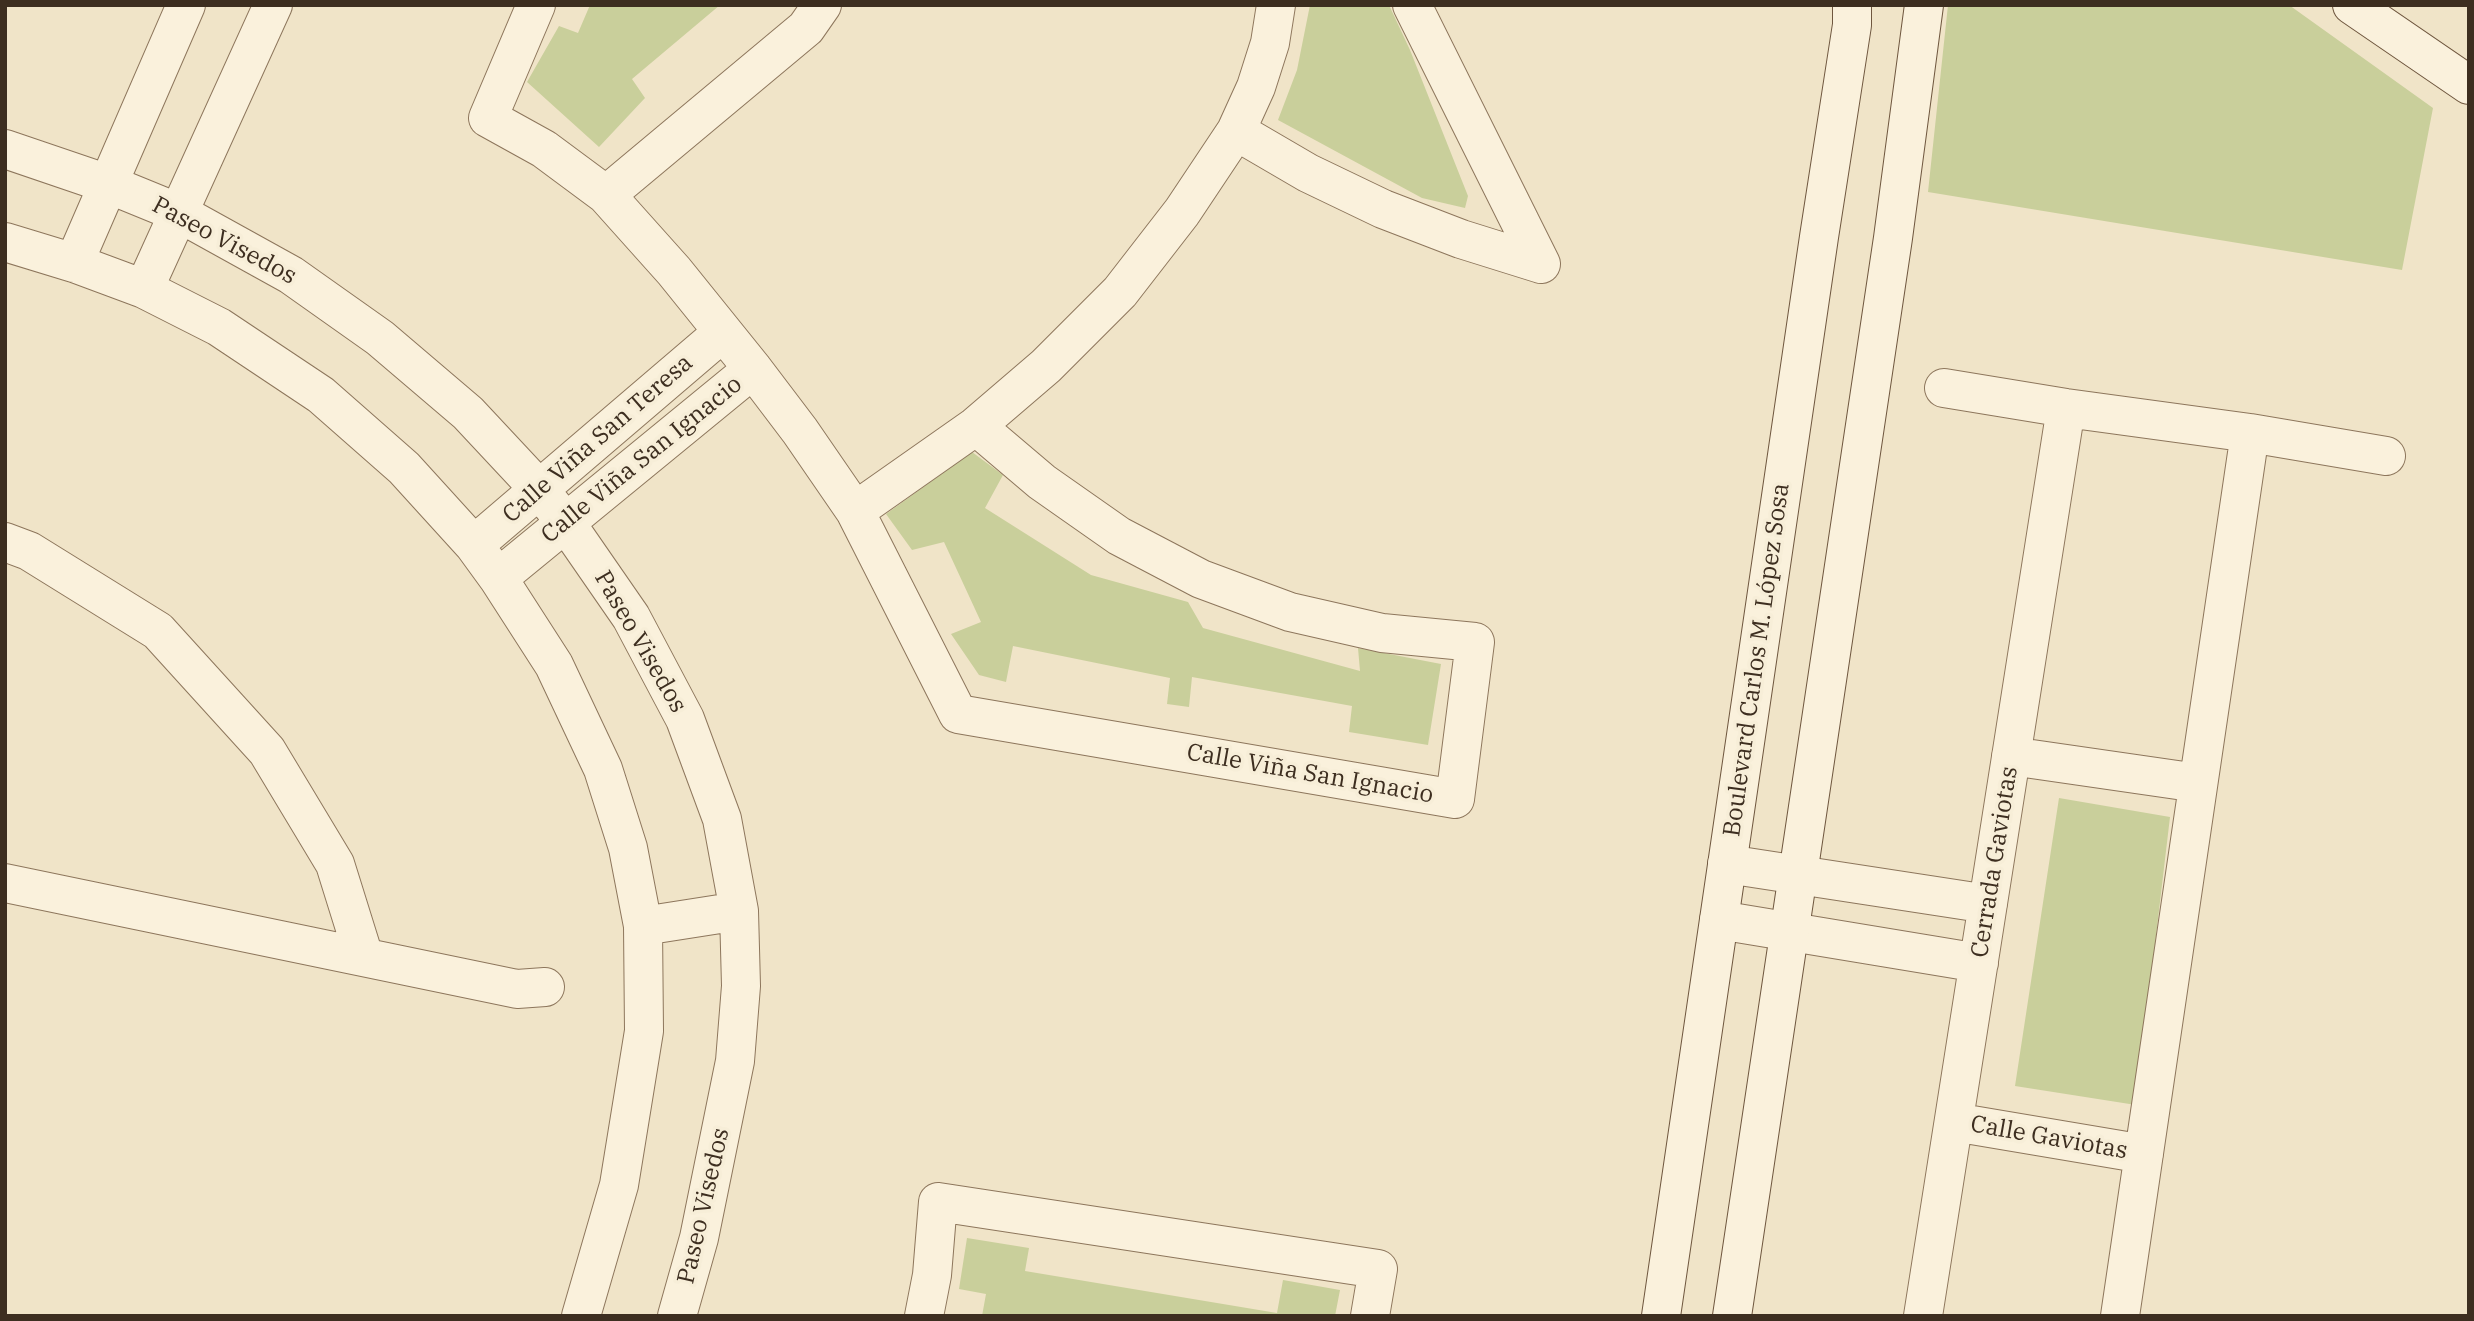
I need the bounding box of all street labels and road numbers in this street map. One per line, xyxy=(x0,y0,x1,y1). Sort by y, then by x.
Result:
street label: Paseo Visedos xyxy=(147,191,301,291)
street label: Calle Viña San Teresa xyxy=(497,349,699,529)
street label: Calle Viña San Ignacio xyxy=(536,370,748,550)
street label: Boulevard Carlos M. López Sosa xyxy=(1718,481,1796,839)
street label: Paseo Visedos xyxy=(588,566,692,718)
street label: Calle Viña San Ignacio xyxy=(1185,738,1435,810)
street label: Cerrada Gaviotas xyxy=(1966,764,2024,960)
street label: Calle Gaviotas xyxy=(1968,1110,2130,1166)
street label: Paseo Visedos xyxy=(672,1125,736,1287)

